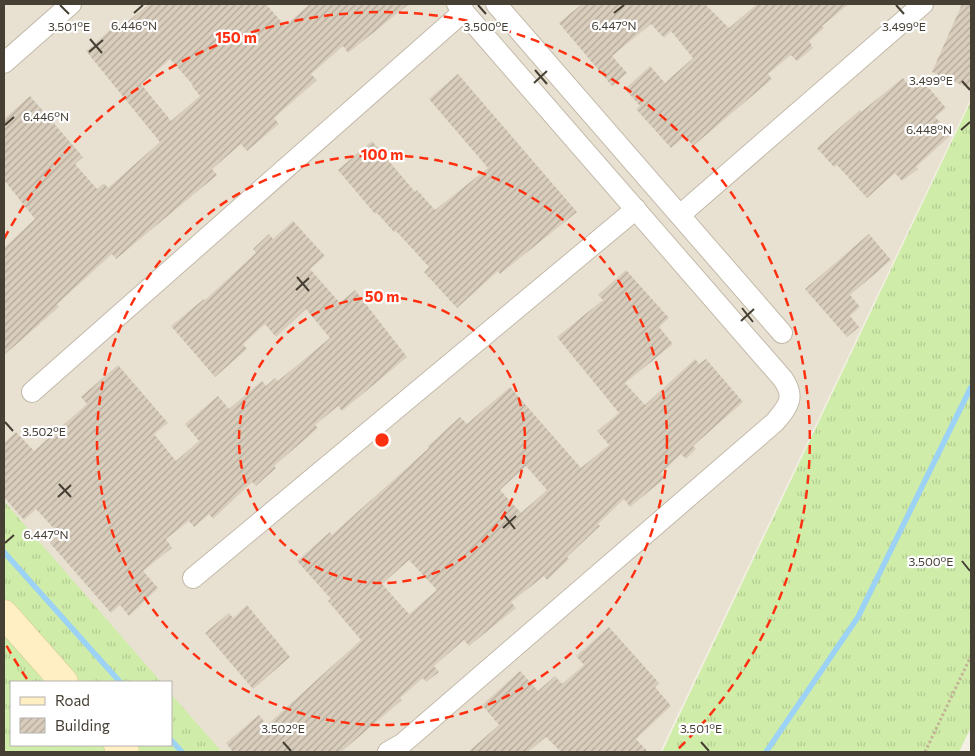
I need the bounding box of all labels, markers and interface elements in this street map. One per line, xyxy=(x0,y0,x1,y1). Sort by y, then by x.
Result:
text: 6.446°N xyxy=(111,18,157,32)
text: 6.447°N xyxy=(591,18,637,32)
text: 3.501°E xyxy=(48,19,90,33)
text: 3.500°E xyxy=(464,19,508,33)
text: 3.499°E xyxy=(882,19,926,33)
text: 150 m xyxy=(215,28,257,46)
text: 3.499°E xyxy=(909,73,953,87)
text: 6.446°N xyxy=(23,109,69,123)
text: 6.448°N xyxy=(906,122,952,136)
text: 100 m xyxy=(361,145,403,163)
text: 50 m xyxy=(365,287,399,305)
text: 3.502°E xyxy=(22,424,66,438)
centre of rings xyxy=(373,431,391,449)
text: 6.447°N xyxy=(23,527,69,541)
text: 3.500°E xyxy=(909,554,953,568)
legend xyxy=(10,681,172,746)
text: Road xyxy=(55,691,90,709)
text: Building xyxy=(55,716,110,734)
text: 3.502°E xyxy=(261,721,305,735)
text: 3.501°E xyxy=(680,721,722,735)

